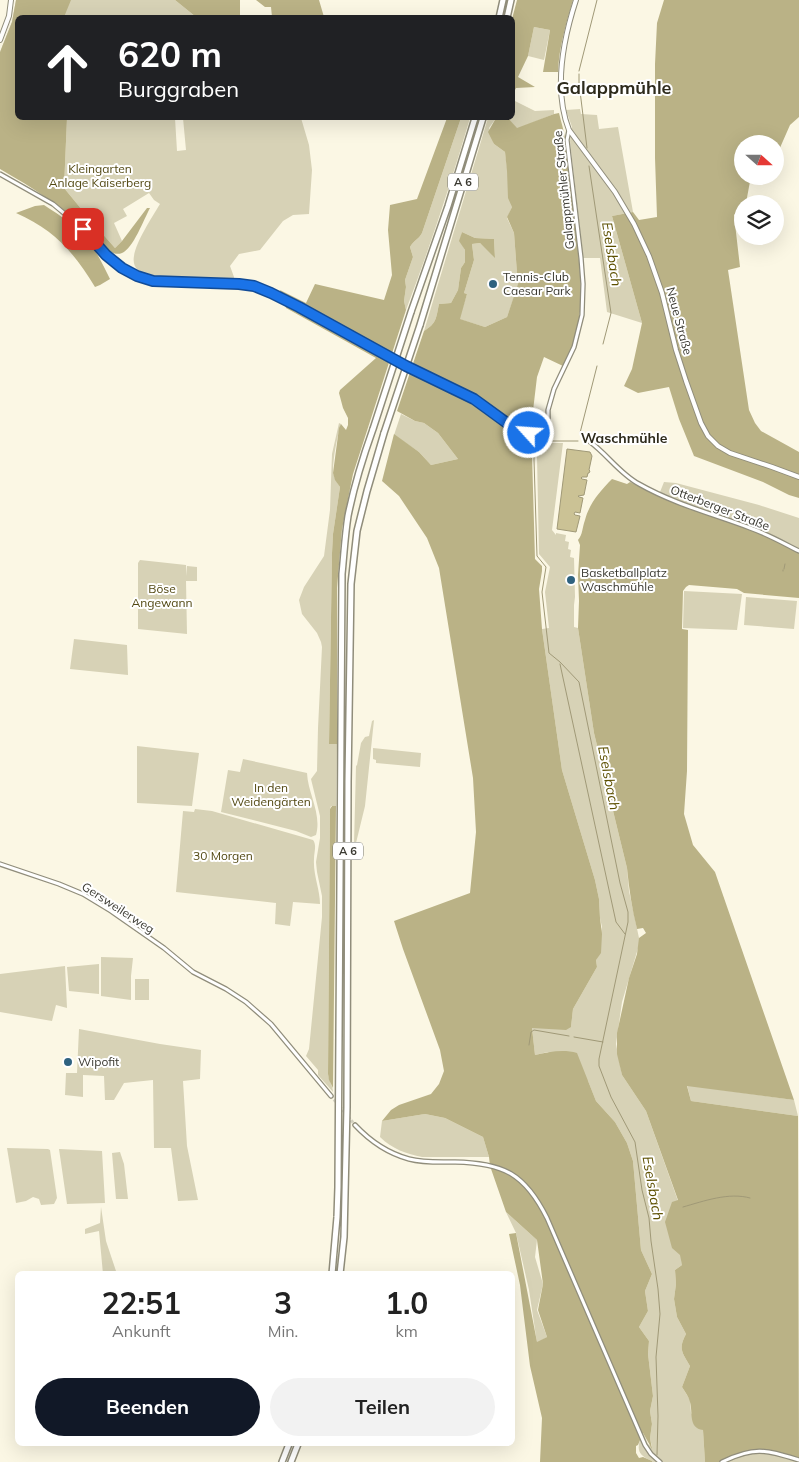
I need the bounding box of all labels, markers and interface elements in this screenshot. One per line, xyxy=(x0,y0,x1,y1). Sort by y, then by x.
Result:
text: 620 m xyxy=(118,32,222,76)
icon: ahead xyxy=(35,35,100,100)
text: Burggraben xyxy=(118,75,239,103)
district label: Galappmühle xyxy=(557,76,672,99)
street label: Galappmühler Straße xyxy=(550,130,577,250)
north arrow xyxy=(734,135,784,185)
map controls xyxy=(734,135,784,245)
park label: Kleingarten Anlage Kaiserberg xyxy=(49,161,151,190)
road number: A 6 xyxy=(448,173,478,190)
button: layers xyxy=(734,195,784,245)
pin xyxy=(62,208,104,250)
icon: arrive xyxy=(69,215,97,243)
water label: Eselsbach xyxy=(598,221,626,287)
place label: Tennis-Club Caesar Park xyxy=(503,269,571,298)
marker: Tennis-Club Caesar Park xyxy=(487,278,499,290)
street label: Neue Straße xyxy=(663,285,696,356)
position arrow xyxy=(502,406,554,458)
district label: Waschmühle xyxy=(581,429,668,447)
street label: Otterberger Straße xyxy=(669,482,772,533)
place label: Basketballplatz Waschmühle xyxy=(581,565,667,594)
marker: Basketballplatz Waschmühle xyxy=(565,574,577,586)
park label: Böse Angewann xyxy=(131,581,193,610)
water label: Eselsbach xyxy=(594,744,624,812)
park label: In den Weidengärten xyxy=(231,780,311,809)
road number: A 6 xyxy=(333,842,363,859)
park label: 30 Morgen xyxy=(193,848,253,863)
street label: Gersweilerweg xyxy=(79,879,157,937)
place label: Wipofit xyxy=(78,1054,119,1069)
marker: Wipofit xyxy=(62,1056,74,1068)
water label: Eselsbach xyxy=(639,1154,667,1222)
text: 22:51 xyxy=(102,1284,181,1322)
text: 3 xyxy=(274,1284,292,1322)
text: 1.0 xyxy=(385,1284,428,1322)
text: Ankunft xyxy=(112,1321,171,1341)
text: Min. xyxy=(268,1321,298,1341)
text: km xyxy=(395,1321,418,1341)
button: Beenden xyxy=(35,1378,260,1436)
button: Teilen xyxy=(270,1378,495,1436)

